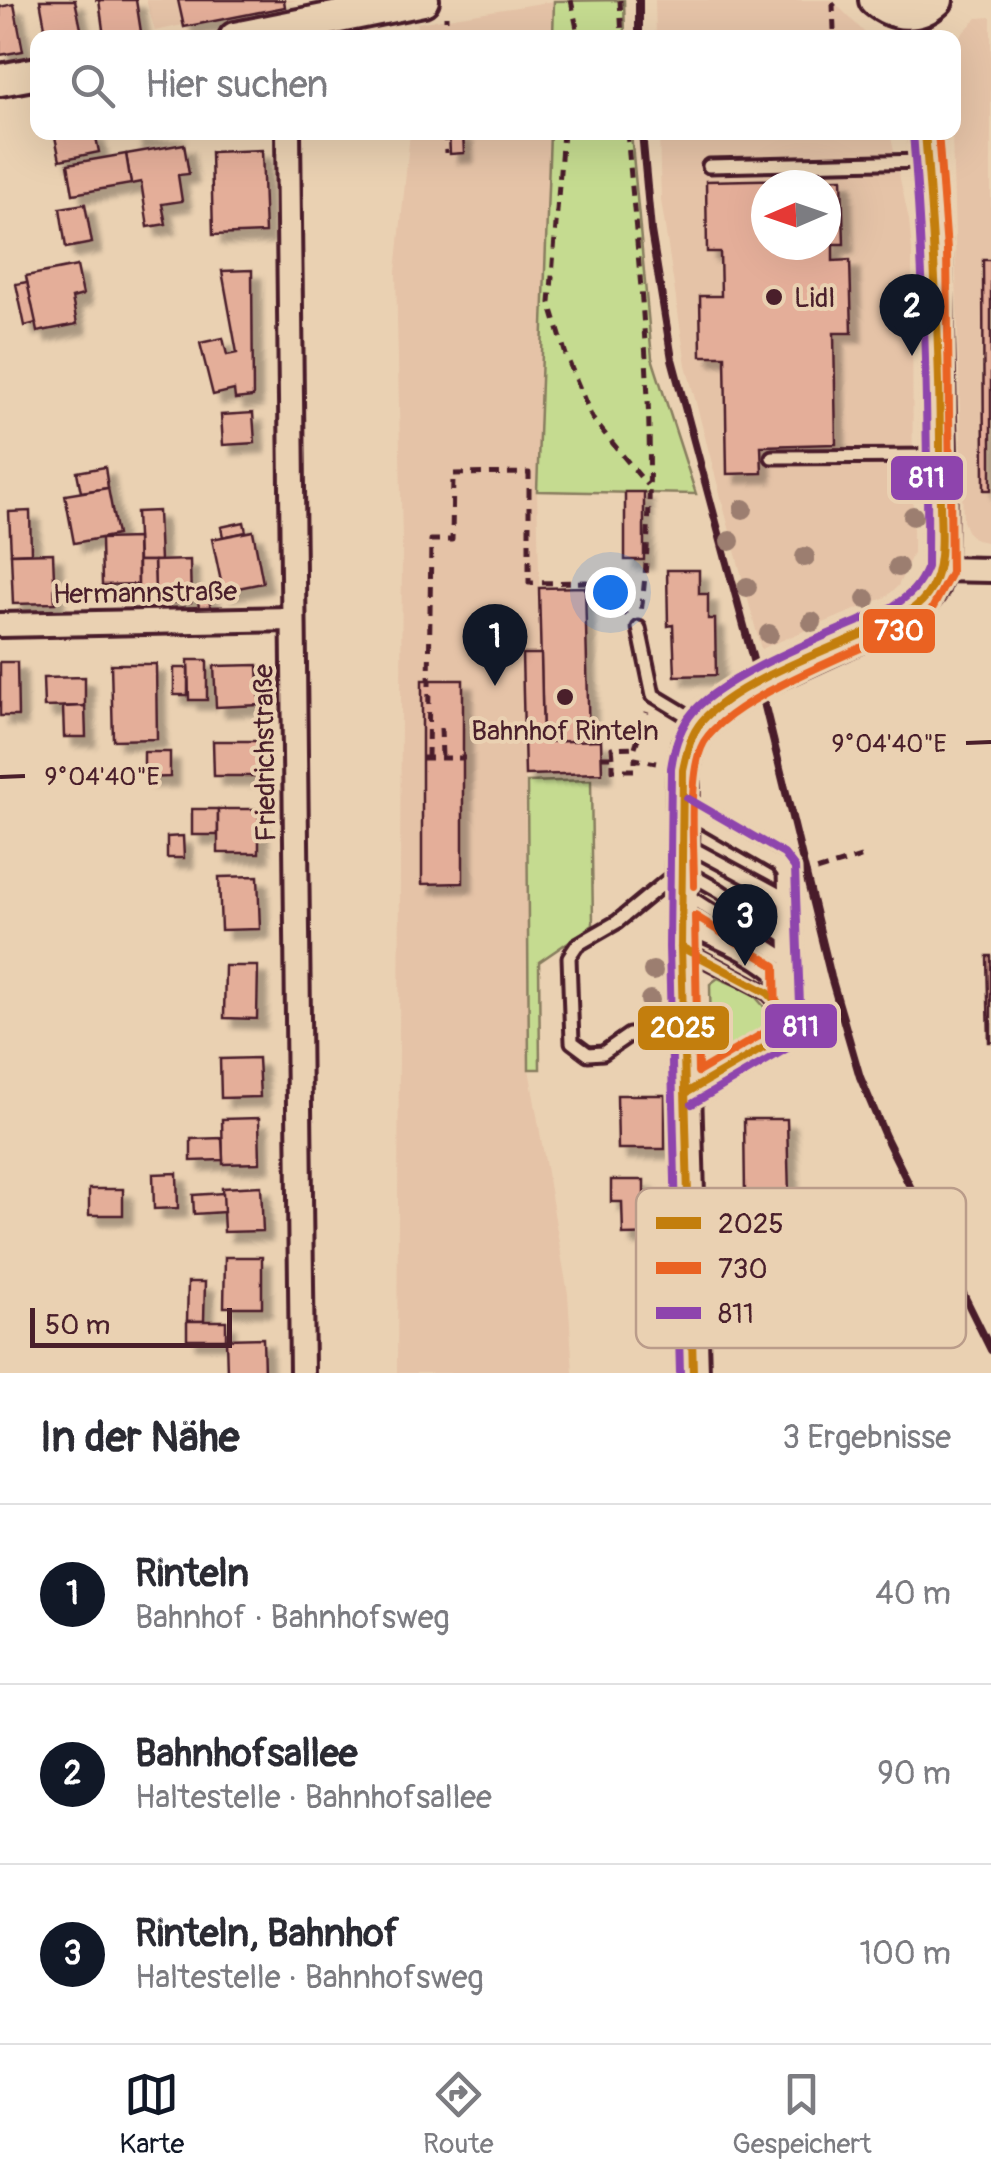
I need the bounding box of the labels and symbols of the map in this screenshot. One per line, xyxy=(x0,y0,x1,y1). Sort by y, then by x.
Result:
north arrow xyxy=(751,170,841,260)
pin: 2 xyxy=(880,274,944,356)
place label: Lidl xyxy=(794,281,835,316)
marker: Lidl xyxy=(763,286,785,308)
line badge: 811 xyxy=(889,454,965,502)
text: 811 xyxy=(909,461,945,496)
your location xyxy=(585,567,636,618)
street label: Hermannstraße xyxy=(53,574,238,613)
pin: 1 xyxy=(462,604,528,686)
line badge: 730 xyxy=(861,607,937,655)
text: 730 xyxy=(874,614,924,649)
street label: Friedrichstraße xyxy=(246,664,285,842)
marker: Bahnhof Rinteln xyxy=(554,686,576,708)
place label: Bahnhof Rinteln xyxy=(471,714,659,749)
text: 9°04'40"E xyxy=(831,729,947,760)
text: 9°04'40"E xyxy=(44,762,160,793)
pin: 3 xyxy=(712,884,778,966)
line badge: 811 xyxy=(763,1002,839,1050)
line badge: 2025 xyxy=(636,1004,731,1052)
text: 811 xyxy=(783,1010,819,1045)
text: 2025 xyxy=(650,1011,716,1046)
legend xyxy=(636,1188,966,1348)
text: 2025 xyxy=(718,1207,784,1242)
text: 730 xyxy=(718,1252,768,1287)
text: 811 xyxy=(718,1297,754,1332)
scale bar xyxy=(30,1303,232,1348)

